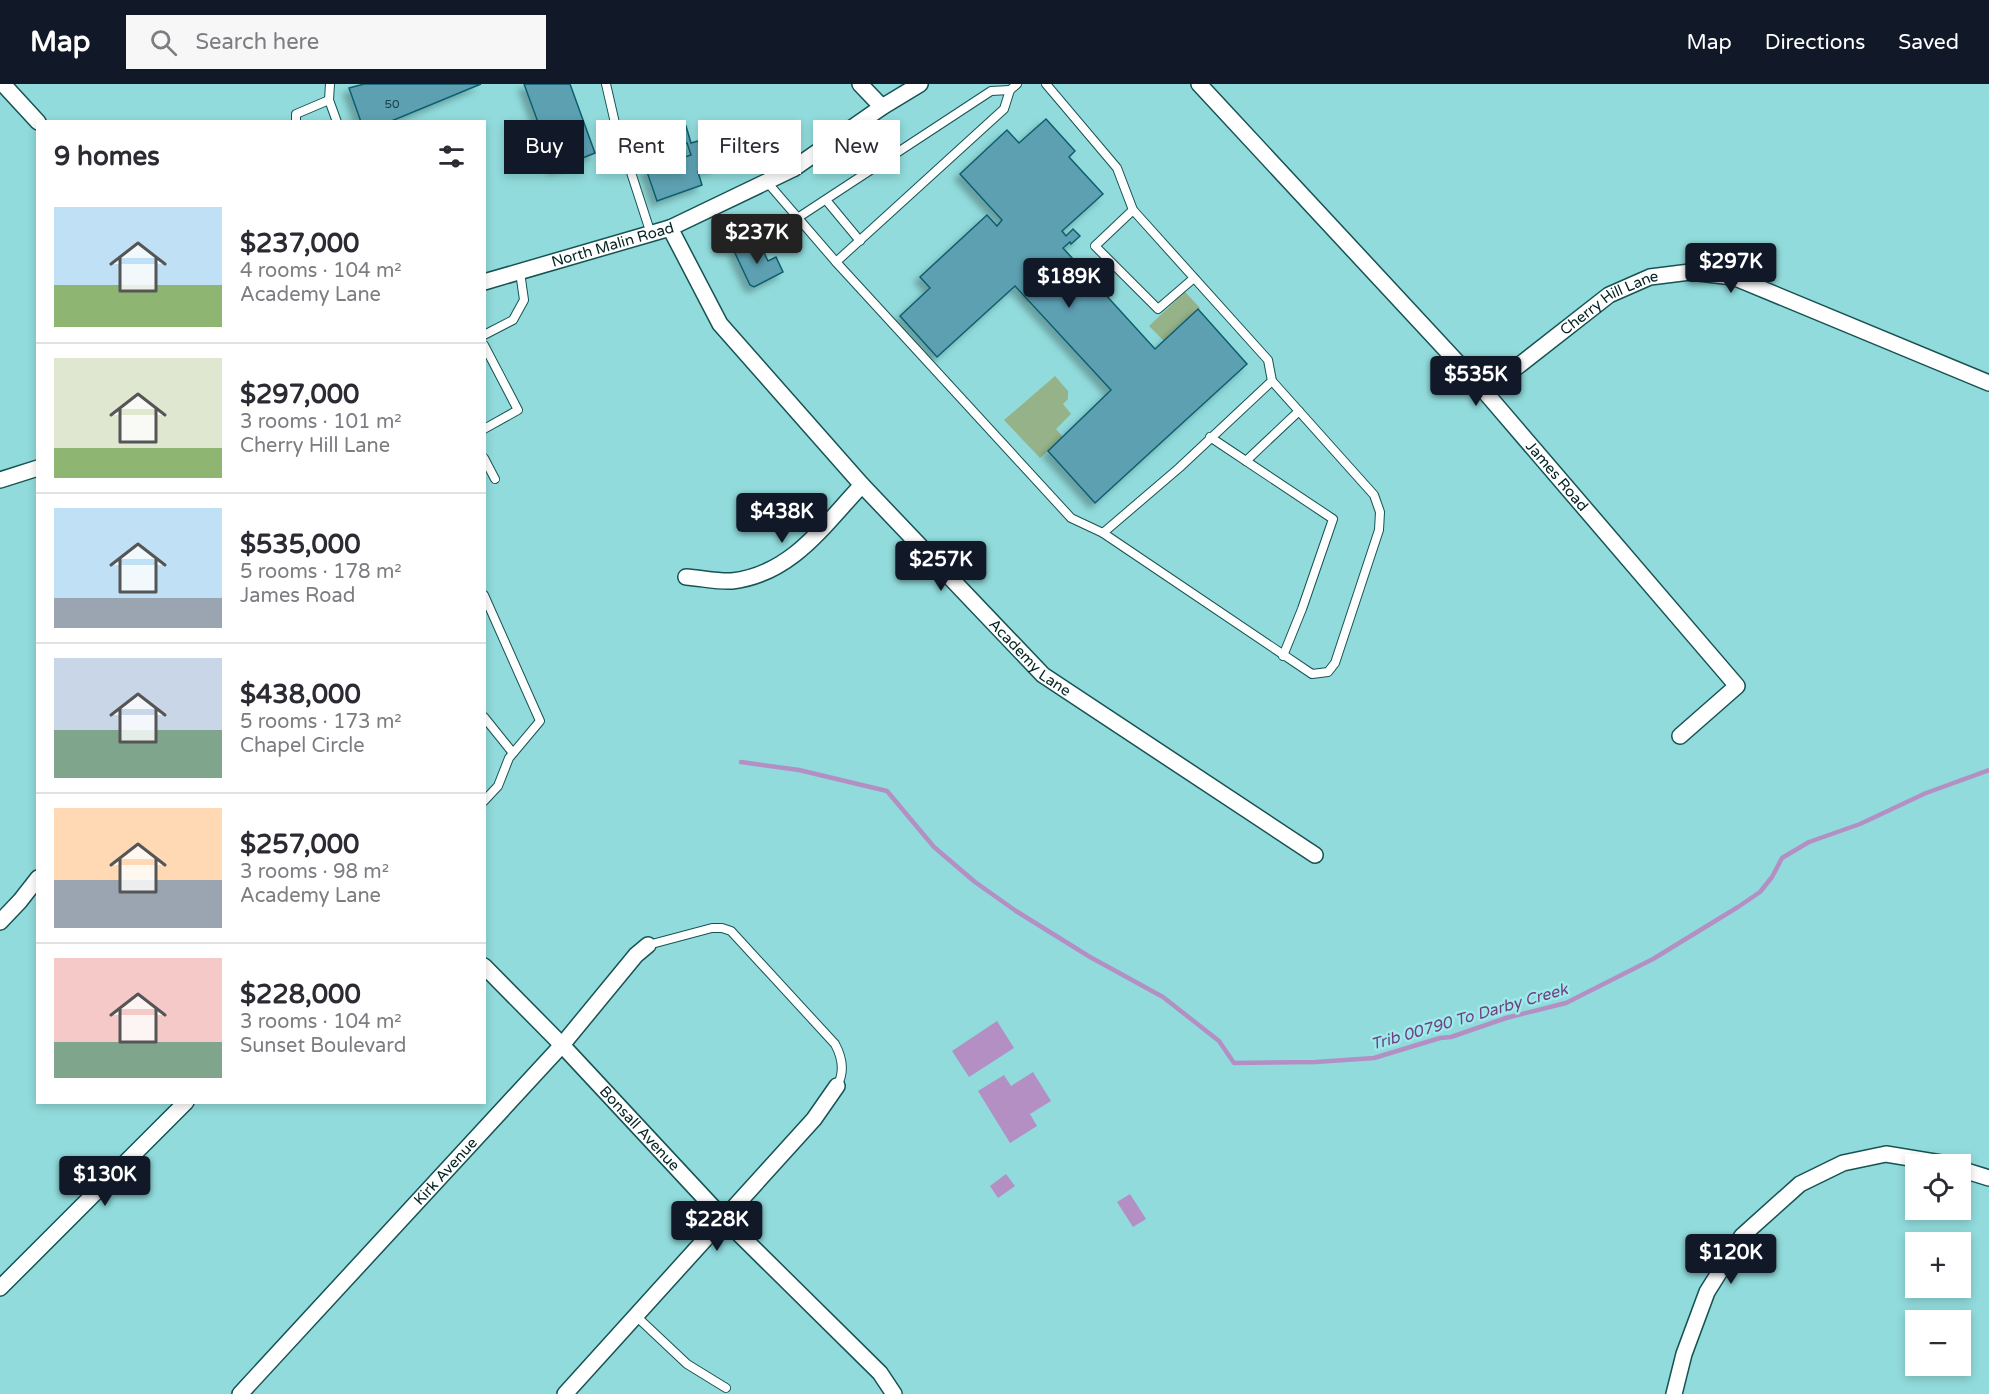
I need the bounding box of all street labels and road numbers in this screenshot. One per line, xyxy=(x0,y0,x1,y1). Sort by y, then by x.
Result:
street label: North Malin Road xyxy=(549,218,676,271)
street label: Cherry Hill Lane xyxy=(1556,267,1659,339)
street label: James Road xyxy=(1522,437,1592,515)
street label: Academy Lane xyxy=(985,615,1074,700)
street label: Bonsall Avenue xyxy=(596,1082,684,1175)
street label: Kirk Avenue xyxy=(410,1134,481,1209)

